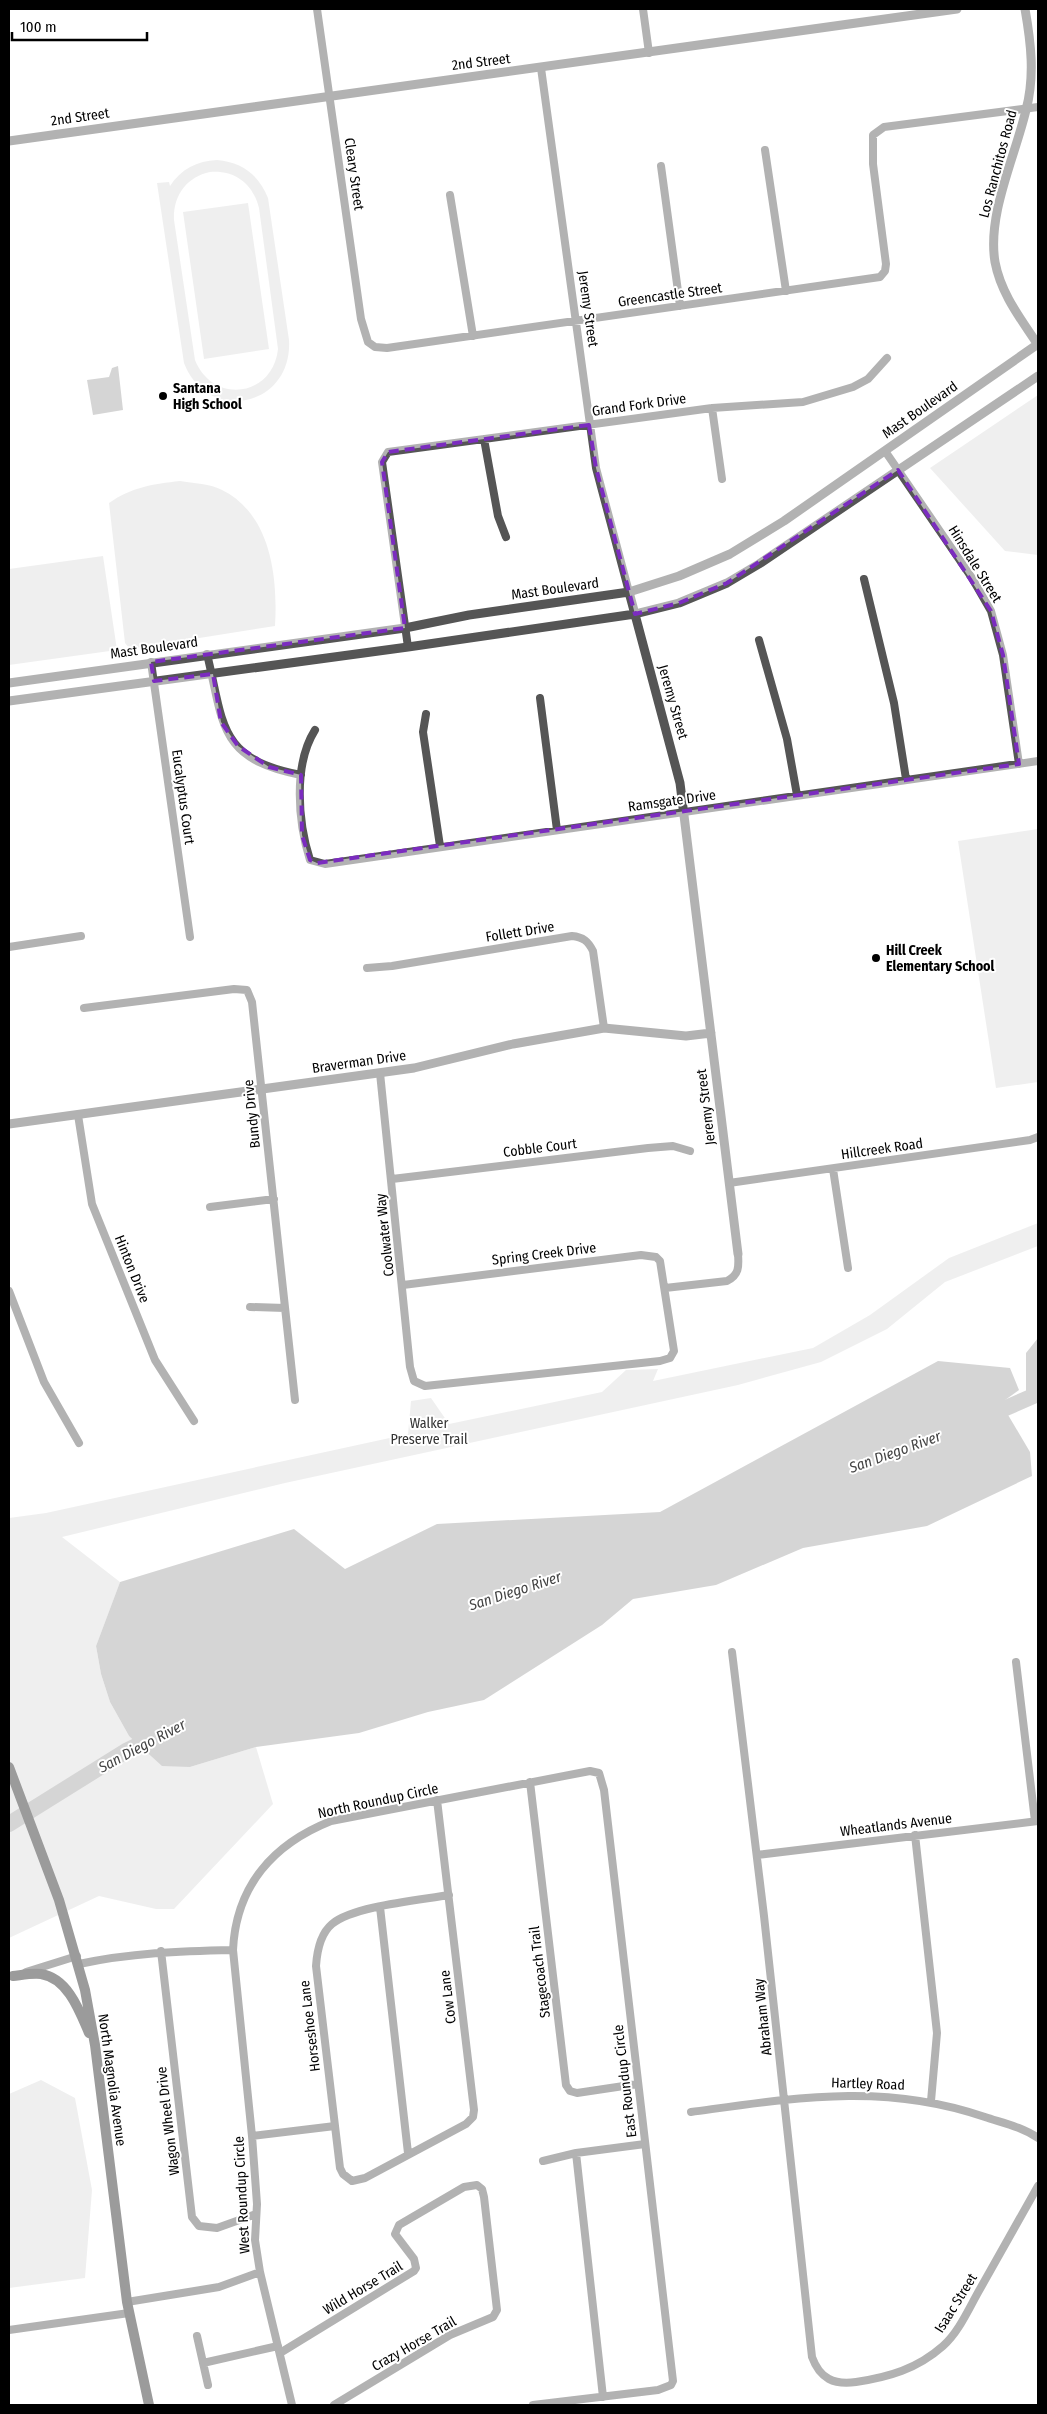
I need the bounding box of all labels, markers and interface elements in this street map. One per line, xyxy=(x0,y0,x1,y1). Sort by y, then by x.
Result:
scale bar xyxy=(12,10,148,42)
text: 100 m xyxy=(20,18,57,36)
street label: 2nd Street xyxy=(451,50,512,74)
street label: 2nd Street xyxy=(50,104,111,130)
street label: Los Ranchitos Road xyxy=(975,108,1021,220)
street label: Cleary Street xyxy=(340,137,368,212)
street label: Jeremy Street xyxy=(574,270,602,349)
street label: Greencastle Street xyxy=(617,279,724,311)
street label: Mast Boulevard xyxy=(879,378,961,442)
place label: Santana High School xyxy=(173,380,242,413)
marker: Santana High School xyxy=(157,390,169,402)
street label: Grand Fork Drive xyxy=(591,390,687,420)
street label: Hinsdale Street xyxy=(945,522,1006,606)
street label: Mast Boulevard xyxy=(510,574,600,604)
street label: Mast Boulevard xyxy=(109,633,199,663)
street label: Jeremy Street xyxy=(654,663,692,742)
street label: Eucalyptus Court xyxy=(168,748,198,846)
street label: Ramsgate Drive xyxy=(627,786,717,816)
street label: Follett Drive xyxy=(484,918,556,946)
place label: Hill Creek Elementary School xyxy=(886,942,995,975)
marker: Hill Creek Elementary School xyxy=(870,952,882,964)
street label: Braverman Drive xyxy=(311,1047,407,1077)
street label: Jeremy Street xyxy=(693,1067,719,1146)
street label: Bundy Drive xyxy=(240,1079,264,1149)
street label: Cobble Court xyxy=(502,1135,578,1161)
street label: Hillcreek Road xyxy=(840,1135,924,1163)
street label: Coolwater Way xyxy=(372,1192,398,1277)
street label: Hinton Drive xyxy=(111,1233,153,1305)
street label: Spring Creek Drive xyxy=(491,1239,597,1269)
park label: Walker Preserve Trail xyxy=(390,1415,468,1448)
water label: San Diego River xyxy=(846,1427,944,1477)
water label: San Diego River xyxy=(466,1567,564,1615)
water label: San Diego River xyxy=(95,1715,189,1777)
street label: North Roundup Circle xyxy=(316,1780,440,1822)
street label: Wheatlands Avenue xyxy=(839,1810,953,1840)
street label: Stagecoach Trail xyxy=(526,1925,554,2019)
street label: Cow Lane xyxy=(436,1969,460,2025)
street label: Abraham Way xyxy=(750,1977,775,2056)
street label: Horseshoe Lane xyxy=(296,1979,324,2073)
street label: North Magnolia Avenue xyxy=(94,2013,130,2147)
street label: East Roundup Circle xyxy=(610,2023,640,2138)
street label: Wagon Wheel Drive xyxy=(153,2066,183,2176)
street label: Hartley Road xyxy=(831,2074,905,2094)
street label: West Roundup Circle xyxy=(230,2136,254,2254)
street label: Wild Horse Trail xyxy=(320,2257,406,2318)
street label: Isaac Street xyxy=(931,2270,981,2336)
street label: Crazy Horse Trail xyxy=(369,2313,459,2375)

